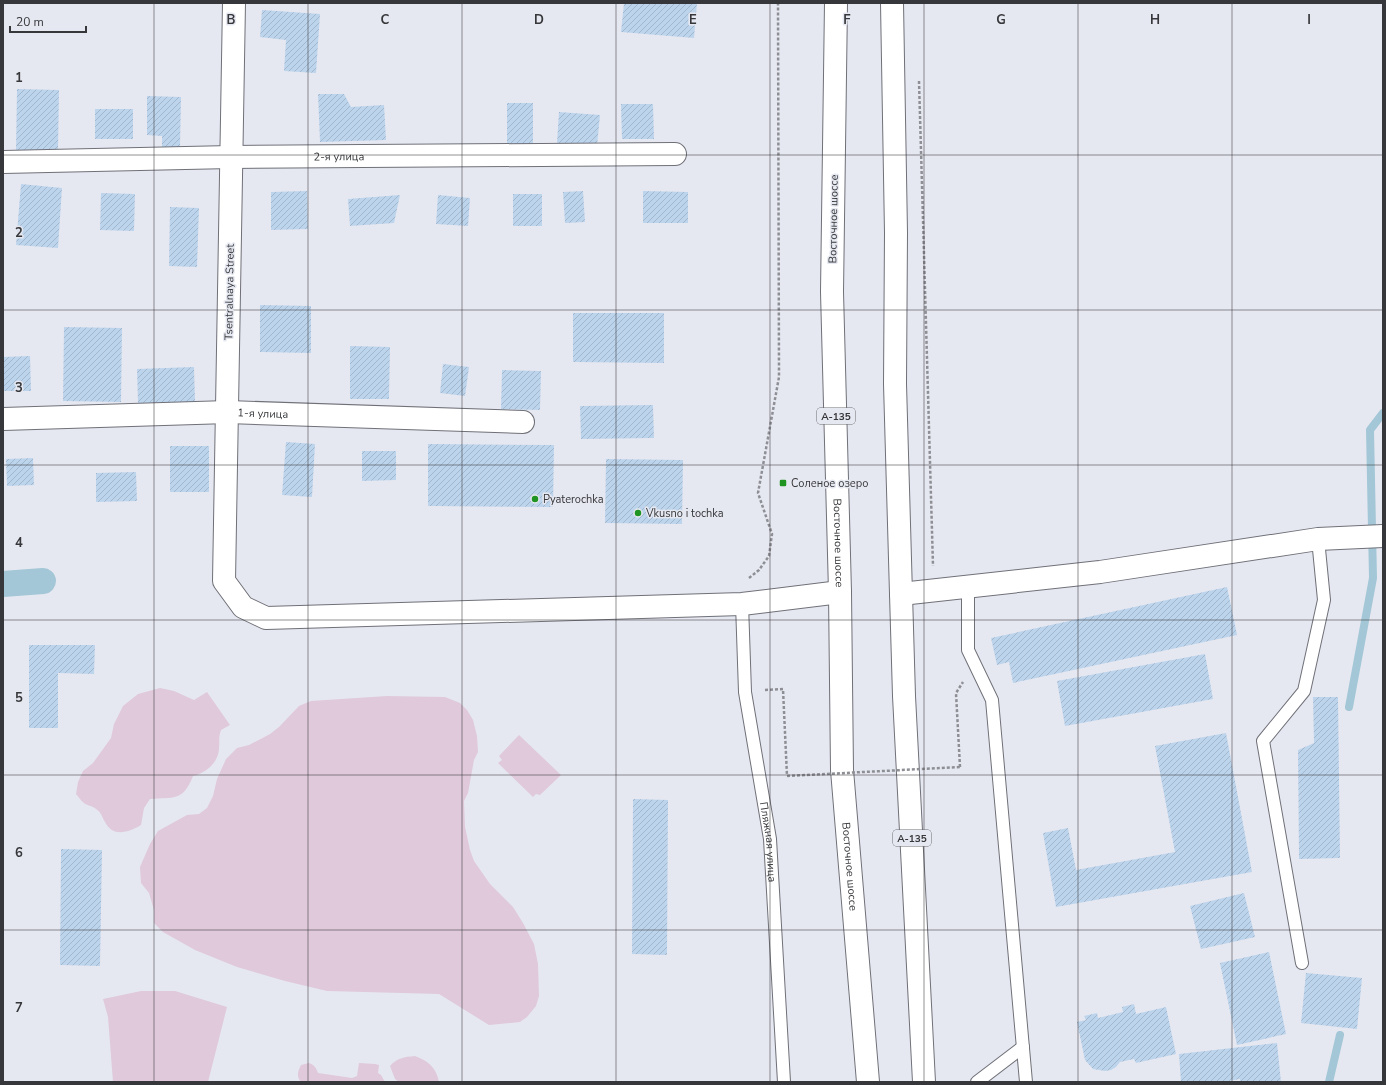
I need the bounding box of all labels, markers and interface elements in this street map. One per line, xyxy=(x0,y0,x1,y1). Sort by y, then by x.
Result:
scale bar xyxy=(10,8,86,34)
text: B xyxy=(227,11,236,29)
text: C xyxy=(381,11,390,29)
text: D xyxy=(534,11,544,29)
text: E xyxy=(689,11,697,29)
text: F xyxy=(843,11,851,29)
text: G xyxy=(996,11,1006,29)
text: H xyxy=(1150,11,1160,29)
text: I xyxy=(1307,11,1311,29)
text: 20 m xyxy=(16,14,44,30)
text: 1 xyxy=(15,69,23,87)
street label: 2-я улица xyxy=(314,149,364,164)
street label: Восточное шоссе xyxy=(825,174,842,264)
text: 2 xyxy=(15,224,23,242)
street label: Tsentralnaya Street xyxy=(221,244,238,340)
text: 3 xyxy=(15,379,23,397)
street label: 1-я улица xyxy=(237,405,289,422)
road number: А-135 xyxy=(817,408,855,424)
place label: Соленое озеро xyxy=(791,476,869,491)
marker: Соленое озеро xyxy=(778,478,788,488)
place label: Pyaterochka xyxy=(543,492,604,507)
marker: Pyaterochka xyxy=(530,494,540,504)
street label: Восточное шоссе xyxy=(830,498,847,588)
place label: Vkusno i tochka xyxy=(645,506,724,521)
marker: Vkusno i tochka xyxy=(633,508,643,518)
text: 4 xyxy=(15,534,23,552)
text: 5 xyxy=(15,689,23,707)
street label: Пляжная улица xyxy=(756,801,779,883)
street label: Восточное шоссе xyxy=(838,822,861,912)
road number: А-135 xyxy=(893,830,931,846)
text: 6 xyxy=(15,844,23,862)
text: 7 xyxy=(15,999,23,1017)

